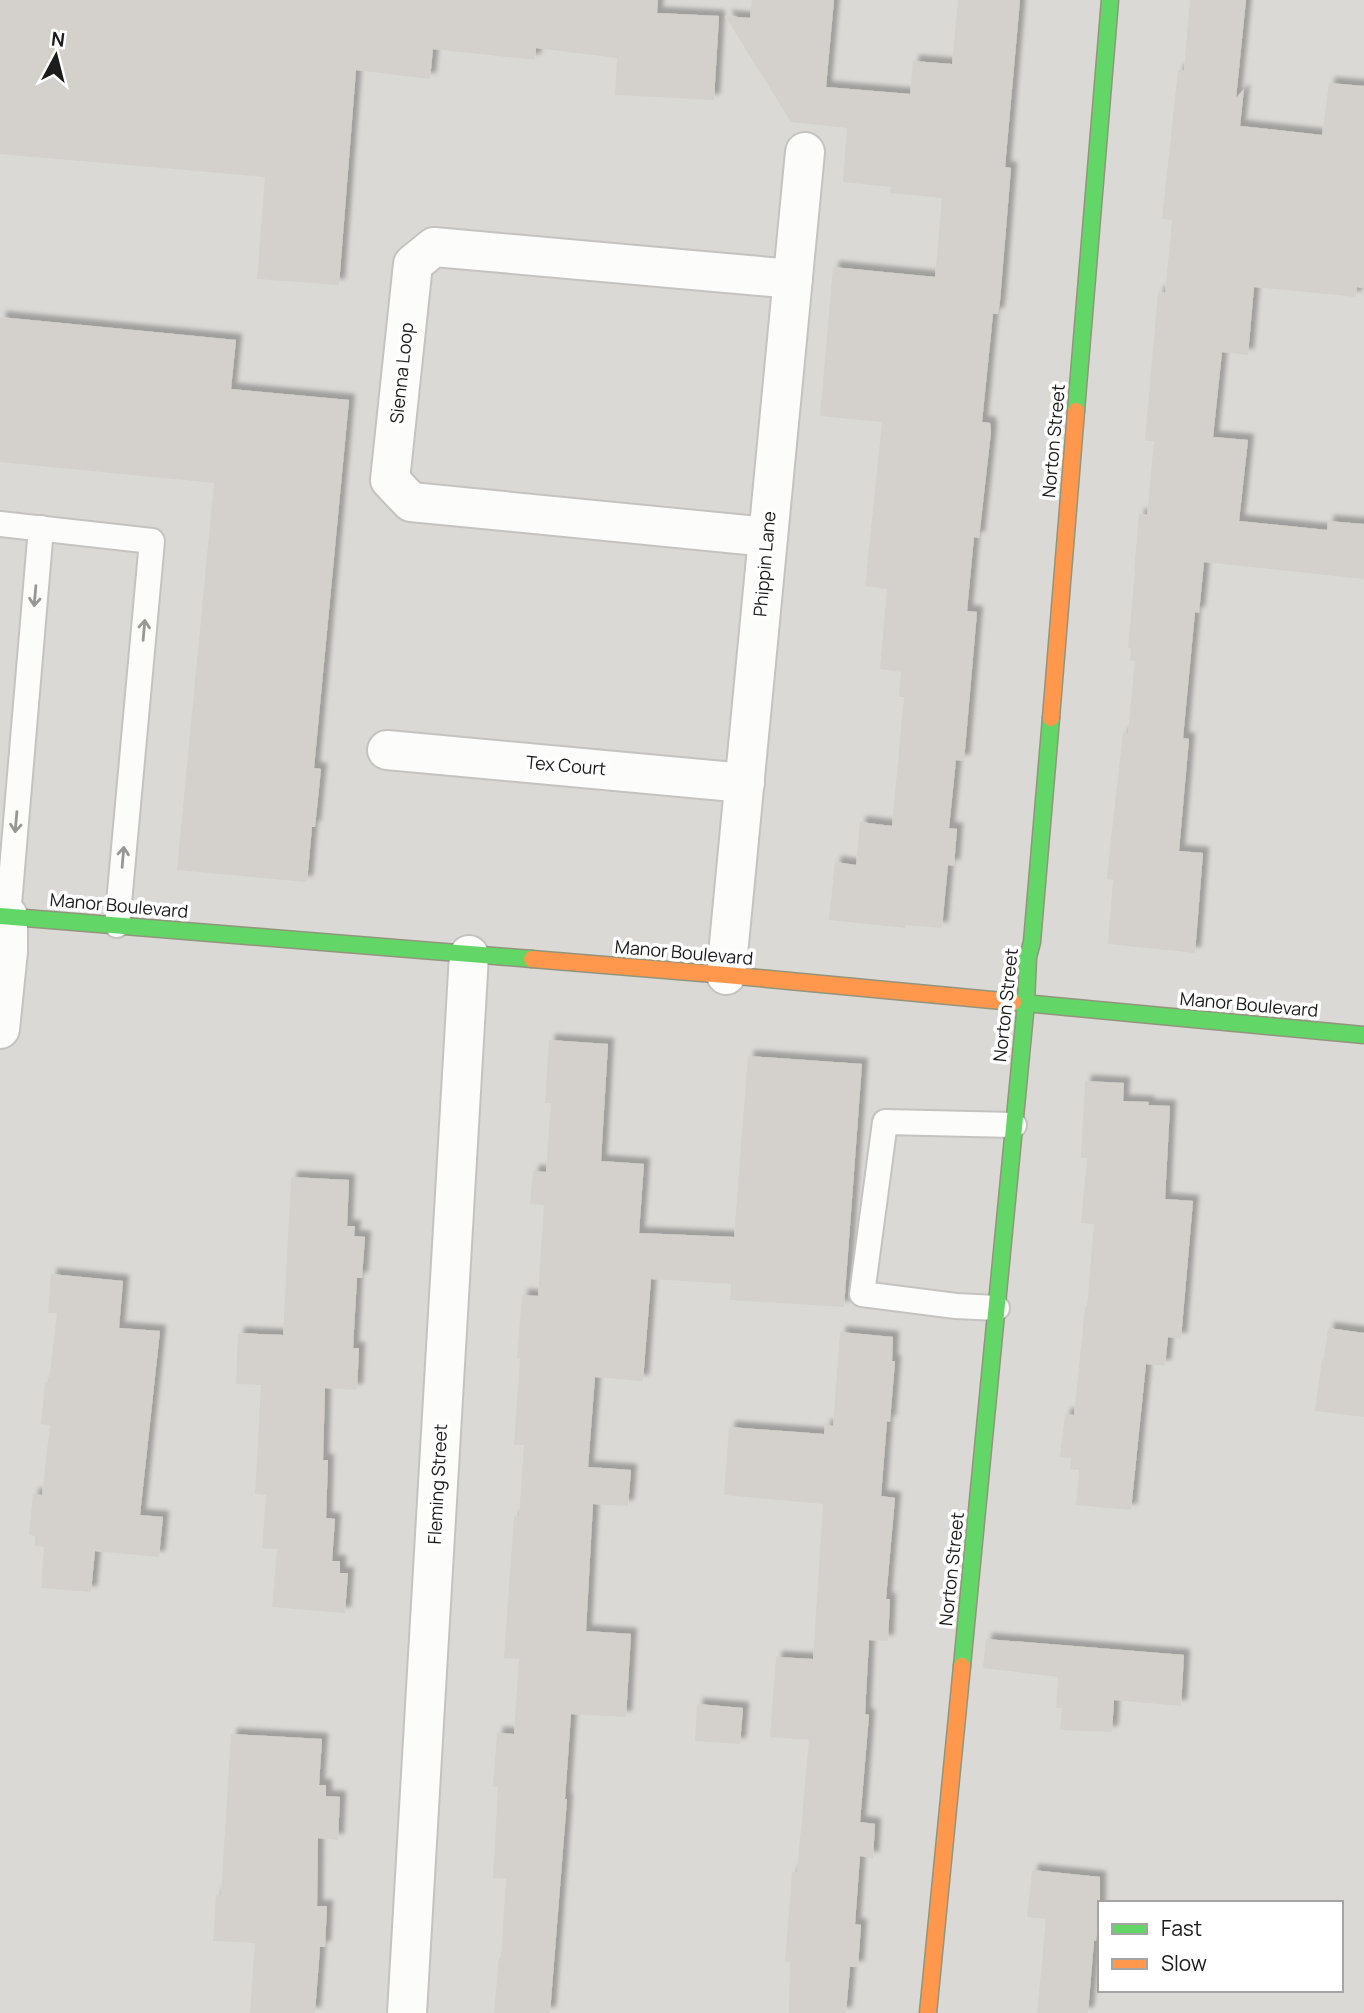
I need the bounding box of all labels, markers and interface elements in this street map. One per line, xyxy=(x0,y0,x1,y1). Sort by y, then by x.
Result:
north arrow xyxy=(21,21,91,91)
text: N xyxy=(50,25,66,53)
street label: Sienna Loop xyxy=(384,321,418,425)
street label: Norton Street xyxy=(1036,383,1070,499)
street label: Phippin Lane xyxy=(747,510,781,618)
one-way arrow xyxy=(28,584,41,606)
one-way arrow xyxy=(137,619,150,642)
street label: Tex Court xyxy=(525,750,607,780)
one-way arrow xyxy=(9,810,22,833)
one-way arrow xyxy=(117,846,130,868)
street label: Manor Boulevard xyxy=(49,887,189,923)
street label: Manor Boulevard xyxy=(614,934,754,970)
street label: Norton Street xyxy=(987,947,1023,1063)
street label: Manor Boulevard xyxy=(1179,986,1319,1022)
street label: Fleming Street xyxy=(422,1423,452,1545)
street label: Norton Street xyxy=(933,1511,969,1627)
legend xyxy=(1098,1901,1343,1992)
text: Fast xyxy=(1161,1914,1202,1942)
text: Slow xyxy=(1161,1949,1207,1977)

